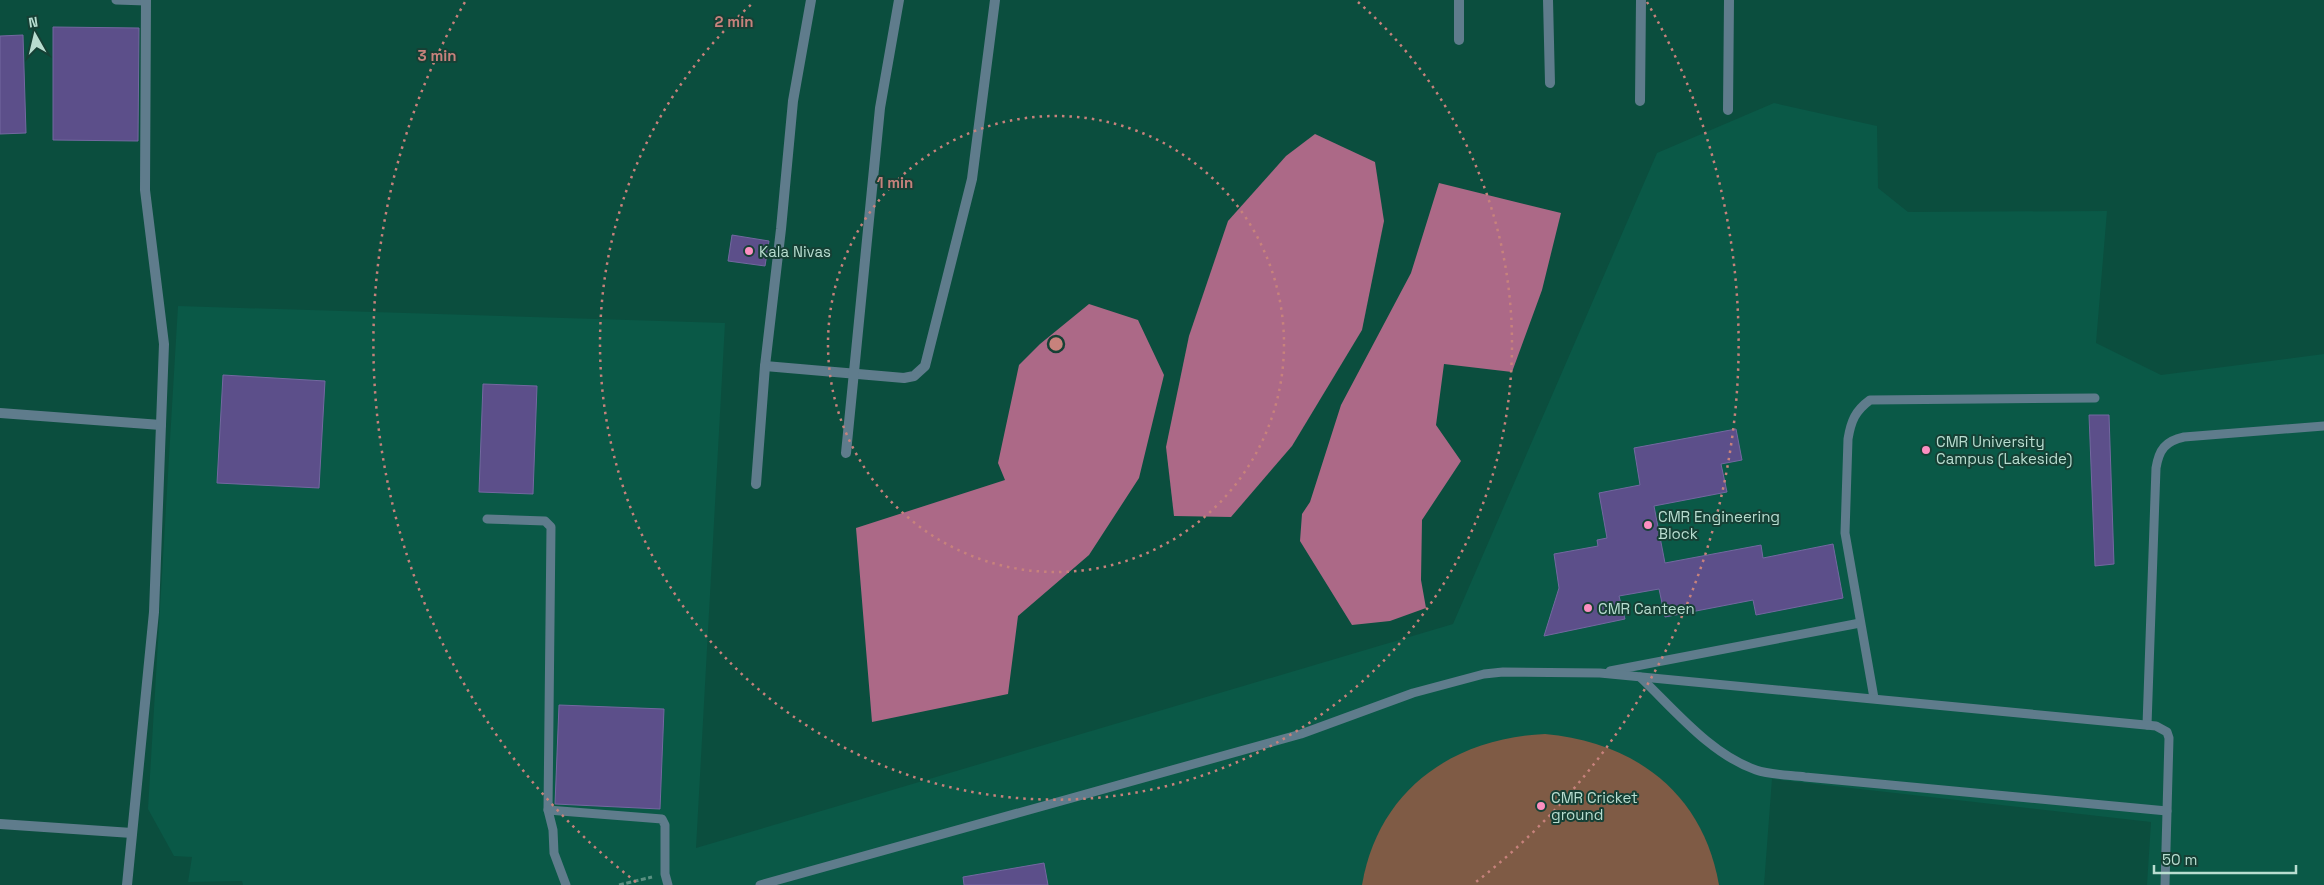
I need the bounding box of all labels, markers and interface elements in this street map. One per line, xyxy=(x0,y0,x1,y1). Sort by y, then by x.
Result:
north arrow xyxy=(10,10,60,60)
text: 2 min xyxy=(715,12,753,31)
text: N xyxy=(27,13,39,32)
text: 3 min xyxy=(418,46,456,65)
text: 1 min xyxy=(877,173,913,192)
place label: Kala Nivas xyxy=(759,242,831,261)
marker: Kala Nivas xyxy=(743,245,755,257)
centre of rings xyxy=(1047,335,1065,353)
place label: CMR University Campus (Lakeside) xyxy=(1936,432,2072,469)
marker: CMR University Campus (Lakeside) xyxy=(1920,444,1932,456)
place label: CMR Engineering Block xyxy=(1658,507,1780,543)
marker: CMR Engineering Block xyxy=(1642,519,1654,531)
place label: CMR Canteen xyxy=(1598,599,1695,618)
marker: CMR Canteen xyxy=(1582,602,1594,614)
place label: CMR Cricket ground xyxy=(1551,788,1638,824)
marker: CMR Cricket ground xyxy=(1535,800,1547,812)
scale bar xyxy=(2154,842,2296,874)
text: 50 m xyxy=(2162,850,2197,869)

